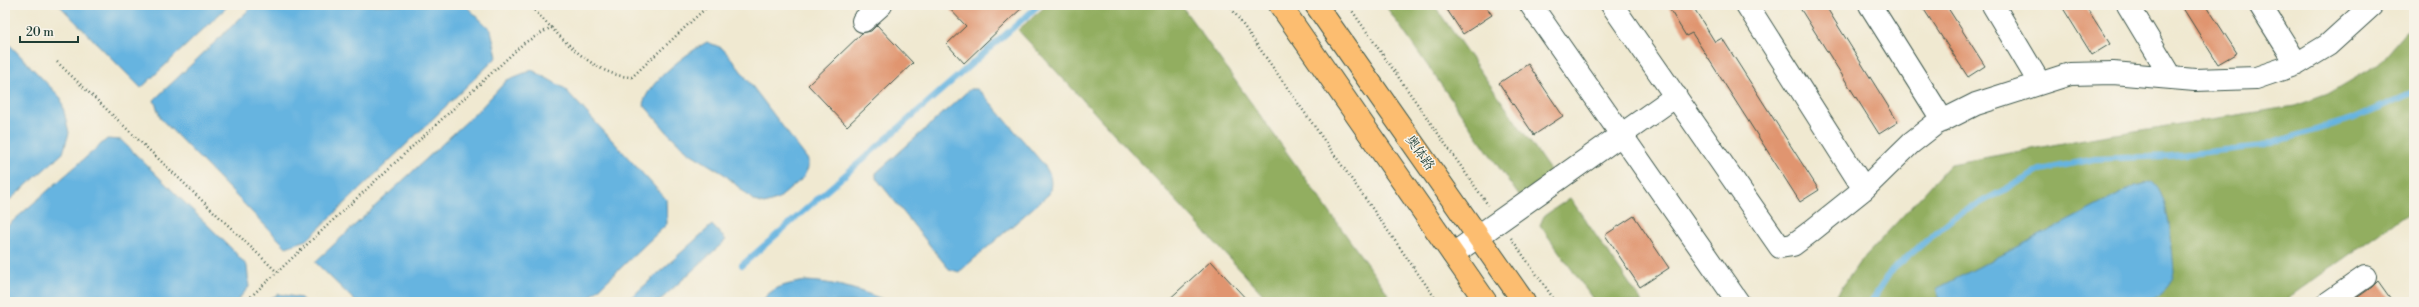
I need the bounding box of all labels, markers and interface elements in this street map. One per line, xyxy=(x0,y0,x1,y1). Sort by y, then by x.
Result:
scale bar xyxy=(20,18,78,44)
text: 20 m xyxy=(26,25,54,40)
street label: 奥体路 xyxy=(1402,132,1438,174)

